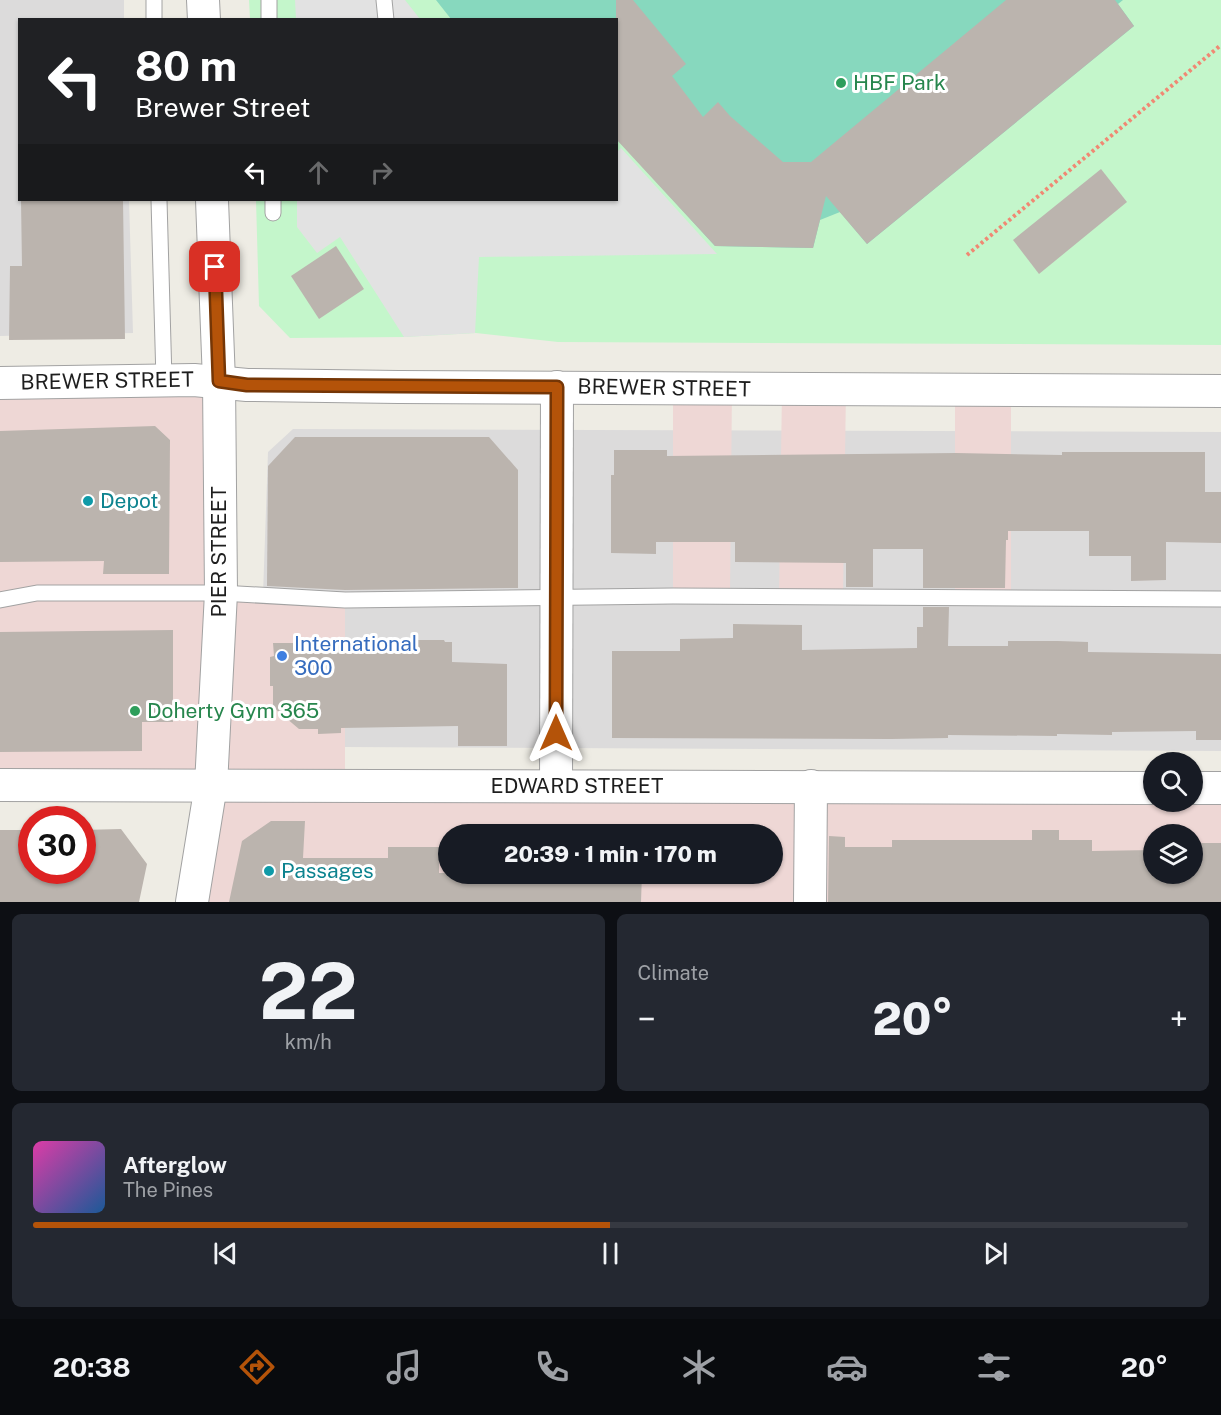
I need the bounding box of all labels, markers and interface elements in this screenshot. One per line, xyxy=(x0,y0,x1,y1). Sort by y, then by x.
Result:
text: 80 m xyxy=(135,41,237,90)
icon: left xyxy=(36,42,114,120)
place label: HBF Park xyxy=(853,70,946,95)
marker: HBF Park xyxy=(834,76,848,90)
text: Brewer Street xyxy=(135,91,311,123)
icon: left xyxy=(239,156,272,189)
icon: ahead xyxy=(302,156,335,189)
icon: right xyxy=(365,156,398,189)
pin xyxy=(189,241,240,292)
icon: arrive xyxy=(198,250,231,283)
street label: BREWER STREET xyxy=(20,366,194,395)
street label: BREWER STREET xyxy=(577,373,751,402)
street label: PIER STREET xyxy=(206,486,231,618)
place label: Depot xyxy=(100,488,159,513)
marker: Depot xyxy=(81,494,95,508)
place label: International 300 xyxy=(294,631,418,680)
marker: International 300 xyxy=(275,649,289,663)
place label: Doherty Gym 365 xyxy=(147,698,319,723)
position arrow xyxy=(524,701,588,765)
marker: Doherty Gym 365 xyxy=(128,704,142,718)
map controls xyxy=(1143,752,1203,884)
button: search xyxy=(1143,752,1203,812)
street label: EDWARD STREET xyxy=(490,773,664,798)
speed limit sign: 30 xyxy=(18,806,96,884)
button: layers xyxy=(1143,824,1203,884)
text: 20:39 · 1 min · 170 m xyxy=(504,841,717,867)
place label: Passages xyxy=(281,858,374,883)
marker: Passages xyxy=(262,864,276,878)
text: 22 xyxy=(259,945,358,1037)
text: Climate xyxy=(638,961,709,985)
text: 20° xyxy=(872,992,953,1045)
text: − xyxy=(638,1000,656,1038)
text: + xyxy=(1170,1000,1188,1038)
text: km/h xyxy=(285,1030,332,1054)
text: Afterglow xyxy=(123,1152,227,1178)
text: The Pines xyxy=(123,1178,213,1202)
icon: previous xyxy=(209,1237,242,1270)
icon: pause xyxy=(594,1237,627,1270)
icon: next xyxy=(979,1237,1012,1270)
icon: directions xyxy=(236,1346,278,1388)
icon: music xyxy=(383,1346,425,1388)
icon: phone xyxy=(531,1346,573,1388)
icon: climate xyxy=(678,1346,720,1388)
icon: car xyxy=(826,1346,868,1388)
icon: filters xyxy=(973,1346,1015,1388)
text: 20:38 xyxy=(53,1351,131,1383)
text: 20° xyxy=(1121,1351,1168,1383)

